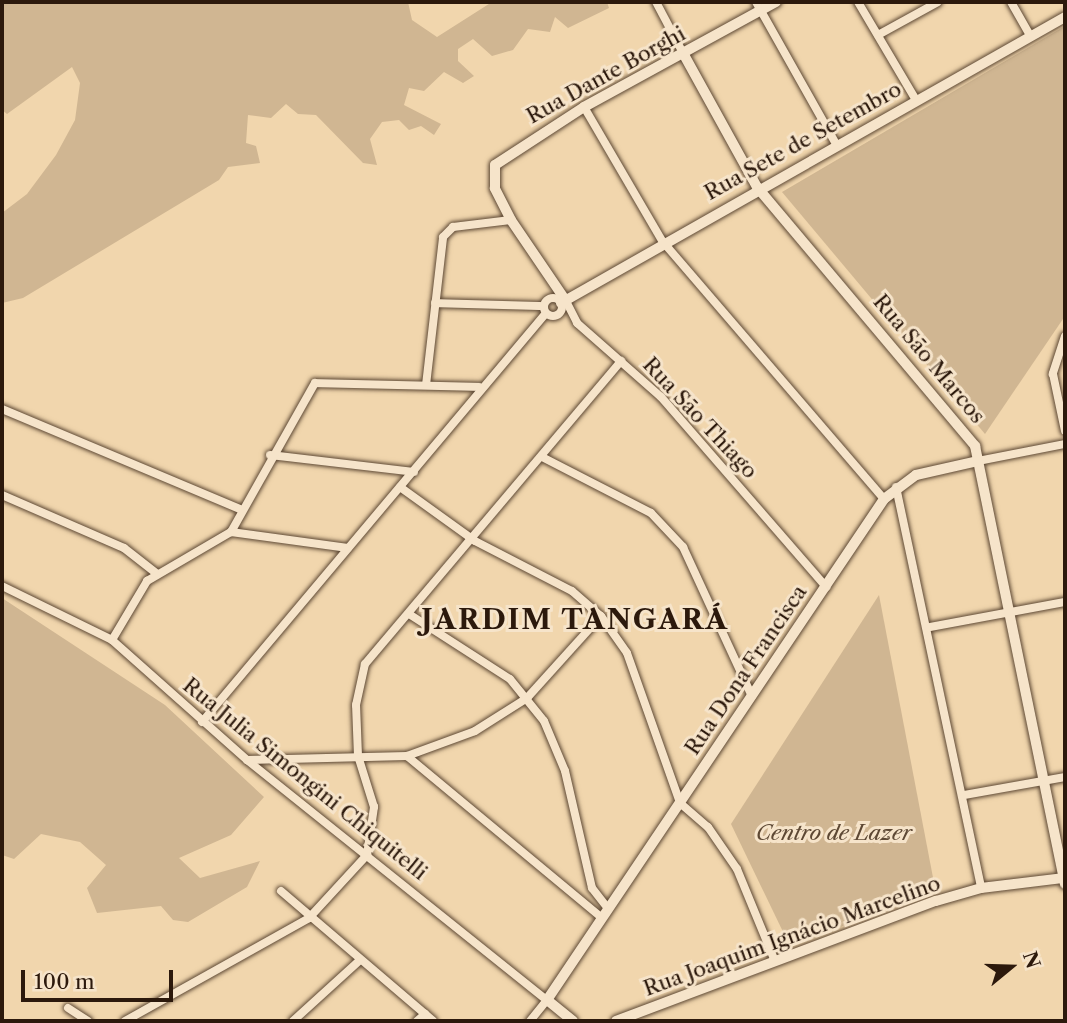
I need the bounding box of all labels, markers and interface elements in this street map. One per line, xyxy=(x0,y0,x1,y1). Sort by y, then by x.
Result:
street label: Rua Dante Borghi xyxy=(522,21,690,129)
street label: Rua Sete de Setembro xyxy=(700,76,906,206)
street label: Rua São Marcos xyxy=(868,289,990,429)
street label: Rua São Thiago xyxy=(637,352,763,484)
street label: Rua Dona Francisca xyxy=(680,580,812,760)
district label: JARDIM TANGARÁ xyxy=(423,602,727,636)
street label: Rua Julia Simongini Chiquitelli xyxy=(178,672,432,886)
park label: Centro de Lazer xyxy=(756,820,912,846)
street label: Rua Joaquim Ignácio Marcelino xyxy=(640,870,944,1002)
north arrow xyxy=(976,932,1046,1002)
text: N xyxy=(1018,948,1045,972)
scale bar xyxy=(24,956,177,1000)
text: 100 m xyxy=(34,969,95,994)

